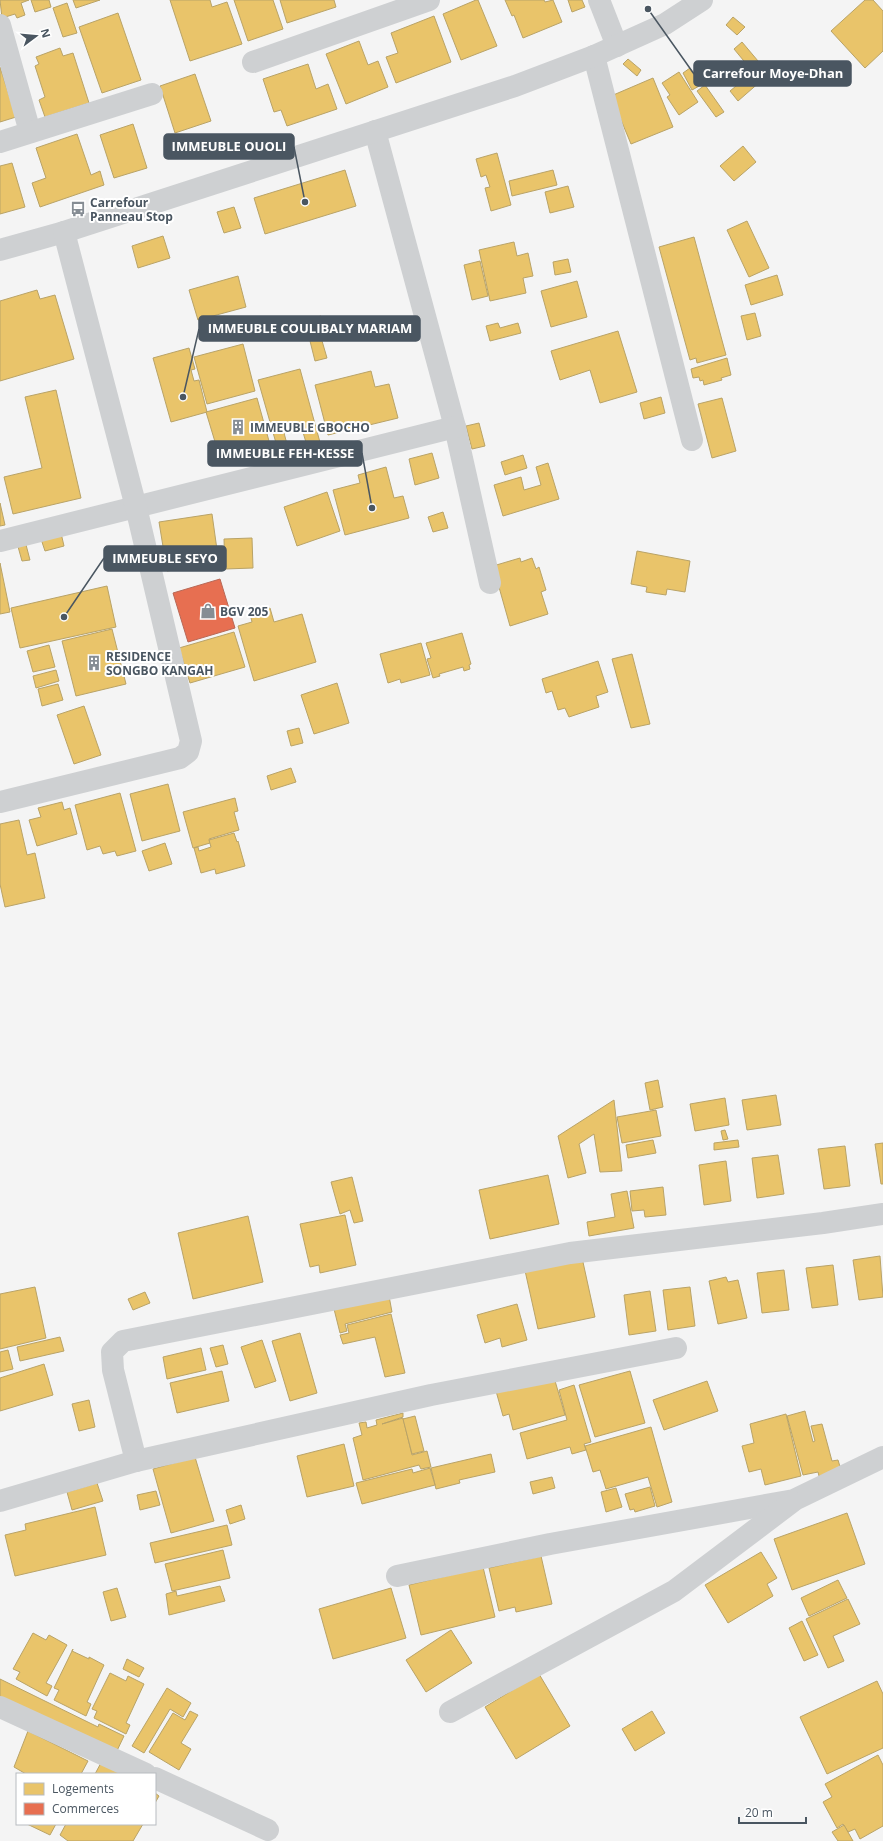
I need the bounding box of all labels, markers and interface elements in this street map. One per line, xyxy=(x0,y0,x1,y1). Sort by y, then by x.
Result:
north arrow xyxy=(16,16,56,56)
text: N xyxy=(38,27,55,39)
callout: Carrefour Moye-Dhan xyxy=(694,61,851,86)
text: Carrefour Moye-Dhan xyxy=(703,64,843,82)
callout: IMMEUBLE OUOLI xyxy=(164,134,294,159)
text: IMMEUBLE OUOLI xyxy=(172,137,286,155)
place label: Carrefour Panneau Stop xyxy=(90,194,173,225)
bus stop icon: Carrefour Panneau Stop xyxy=(69,200,87,218)
callout: IMMEUBLE COULIBALY MARIAM xyxy=(199,316,420,341)
text: IMMEUBLE COULIBALY MARIAM xyxy=(208,319,412,337)
building icon: IMMEUBLE GBOCHO xyxy=(229,418,247,436)
place label: IMMEUBLE GBOCHO xyxy=(250,419,370,436)
callout: IMMEUBLE FEH-KESSE xyxy=(208,441,362,466)
text: IMMEUBLE FEH-KESSE xyxy=(216,444,354,462)
callout: IMMEUBLE SEYO xyxy=(104,546,226,571)
text: IMMEUBLE SEYO xyxy=(112,549,218,567)
shop icon: BGV 205 xyxy=(199,602,217,620)
place label: BGV 205 xyxy=(220,603,268,620)
place label: RESIDENCE SONGBO KANGAH xyxy=(106,648,214,679)
building icon: RESIDENCE SONGBO KANGAH xyxy=(85,654,103,672)
legend xyxy=(16,1773,156,1825)
text: Logements xyxy=(52,1780,114,1797)
scale bar xyxy=(739,1799,806,1825)
text: Commerces xyxy=(52,1800,119,1817)
text: 20 m xyxy=(745,1804,773,1821)

